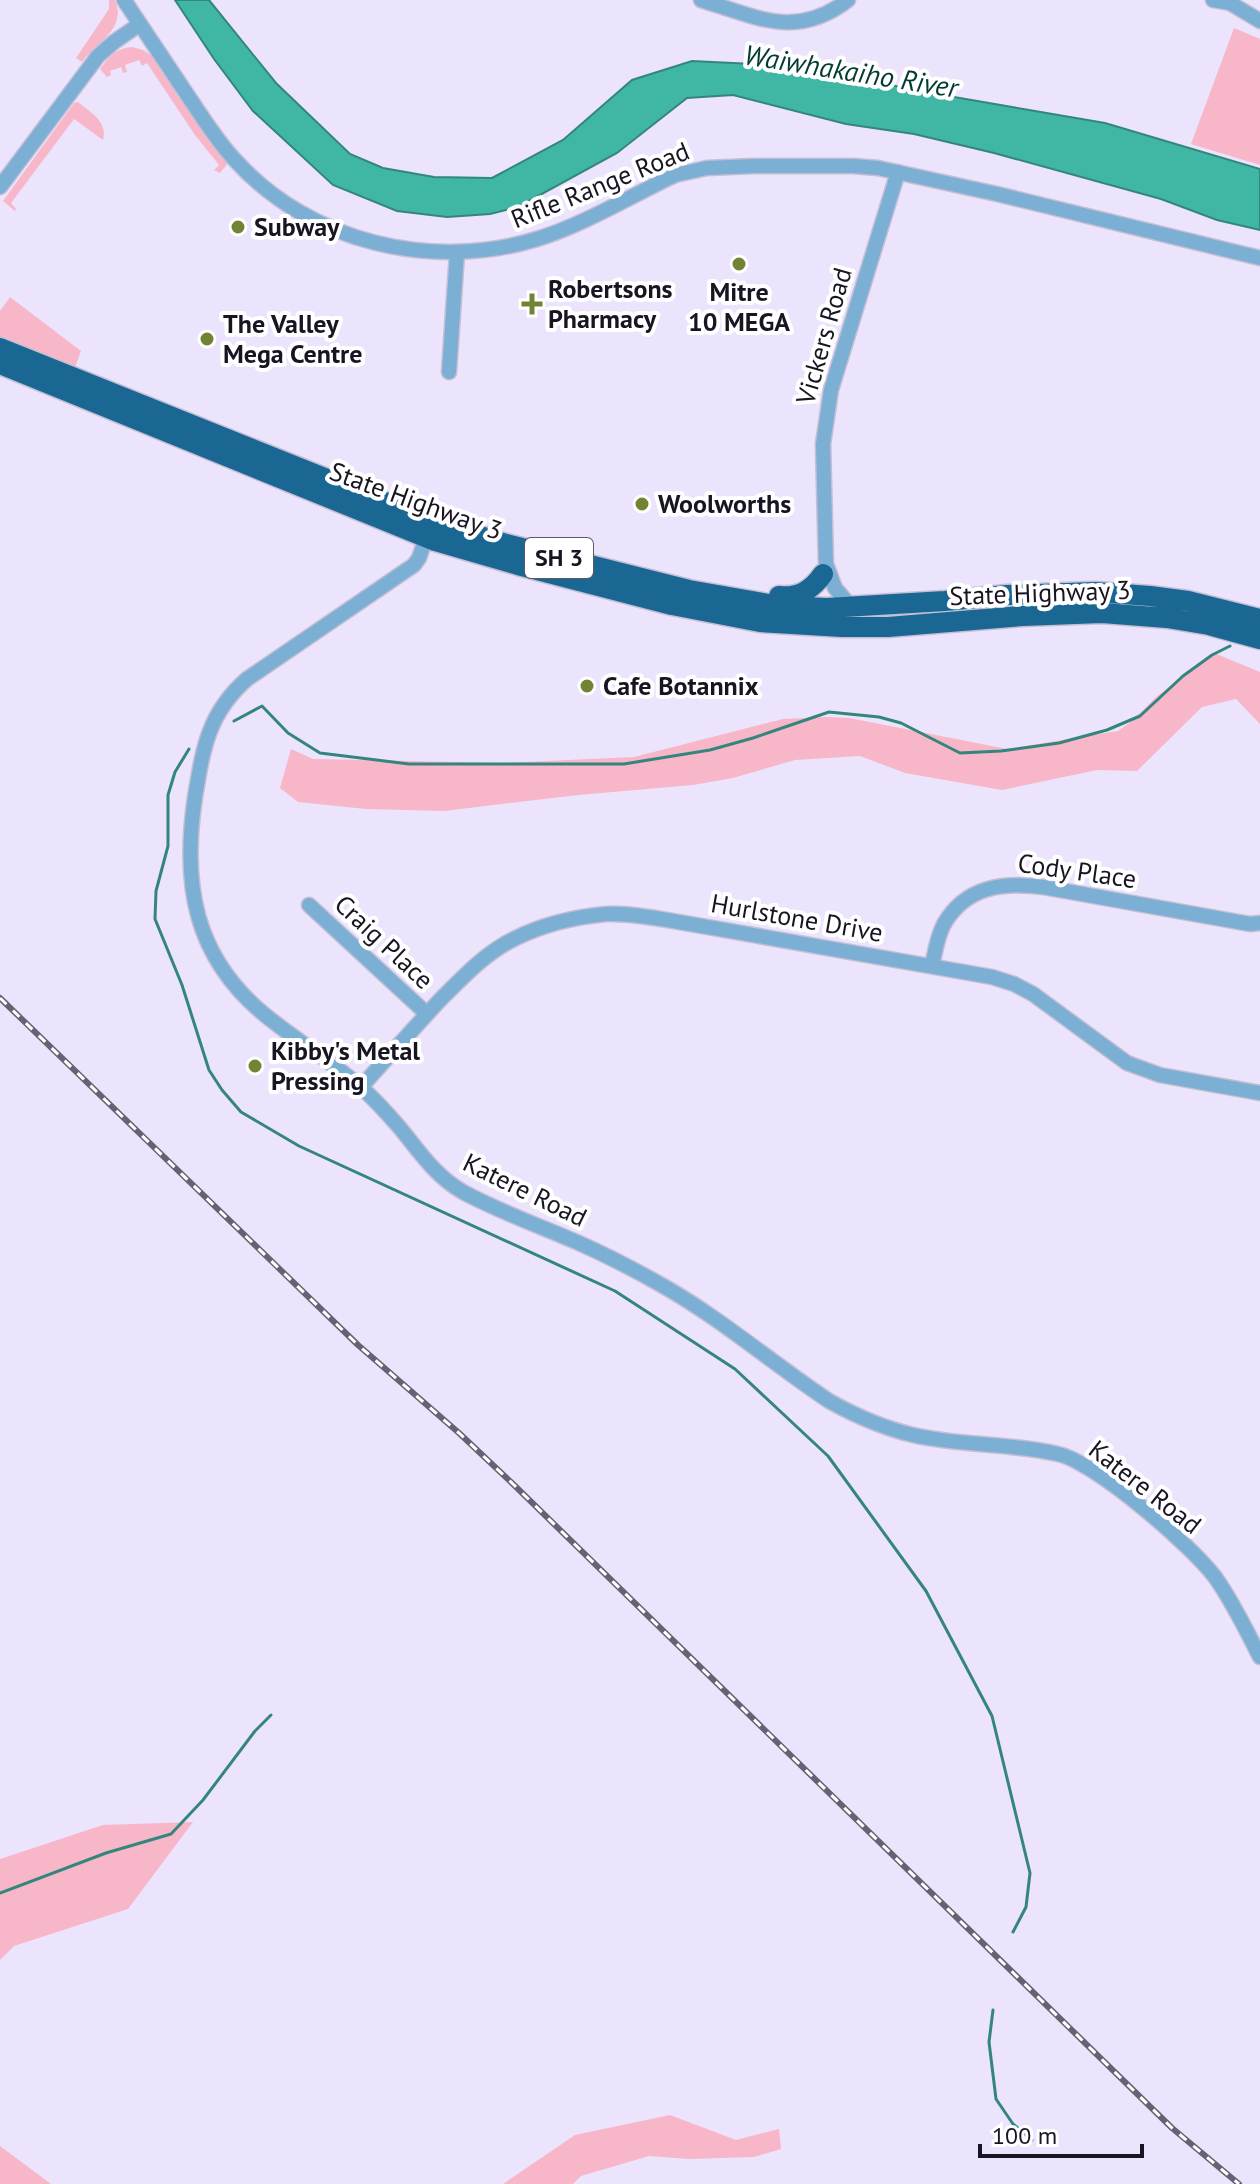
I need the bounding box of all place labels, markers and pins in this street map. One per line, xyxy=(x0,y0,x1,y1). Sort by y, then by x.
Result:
place label: Subway xyxy=(254,210,340,243)
marker: Subway xyxy=(229,218,247,236)
marker: Mitre 10 MEGA xyxy=(730,255,748,273)
place label: Robertsons Pharmacy xyxy=(548,272,673,335)
place label: Mitre 10 MEGA xyxy=(688,275,790,338)
marker: Robertsons Pharmacy xyxy=(523,295,541,313)
place label: The Valley Mega Centre xyxy=(223,307,362,370)
marker: The Valley Mega Centre xyxy=(198,330,216,348)
place label: Woolworths xyxy=(658,487,791,520)
marker: Woolworths xyxy=(633,495,651,513)
place label: Cafe Botannix xyxy=(603,669,759,702)
marker: Cafe Botannix xyxy=(578,677,596,695)
place label: Kibby's Metal Pressing xyxy=(271,1034,420,1097)
marker: Kibby's Metal Pressing xyxy=(246,1057,264,1075)

